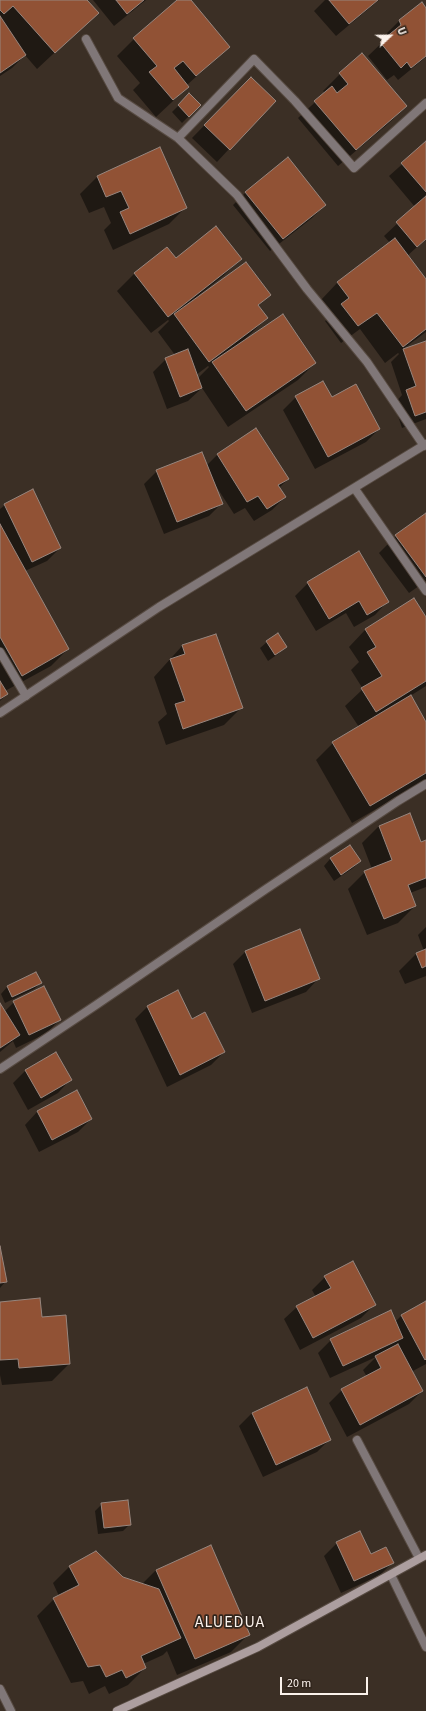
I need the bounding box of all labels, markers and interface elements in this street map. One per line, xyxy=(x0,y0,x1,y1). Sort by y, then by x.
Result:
north arrow xyxy=(370,16,410,56)
text: U xyxy=(393,25,410,38)
district label: ALUEDUA xyxy=(195,1613,265,1633)
scale bar xyxy=(282,1669,370,1695)
text: 20 m xyxy=(287,1675,311,1692)

